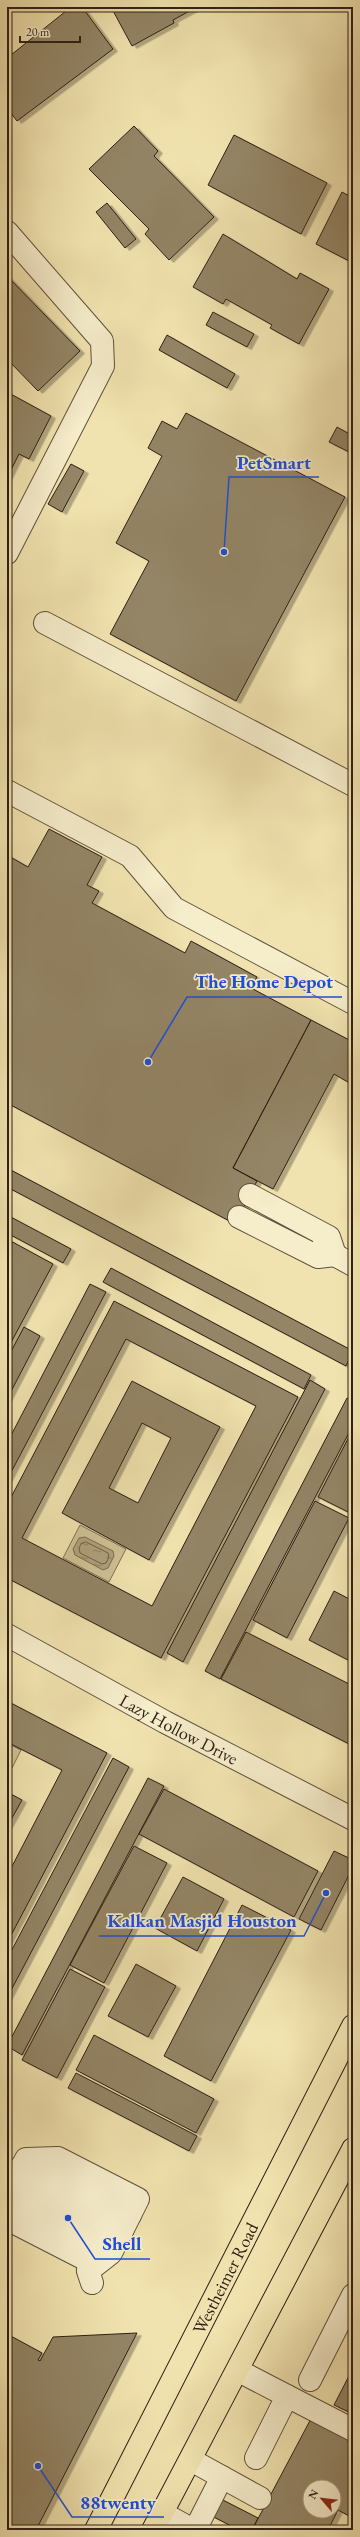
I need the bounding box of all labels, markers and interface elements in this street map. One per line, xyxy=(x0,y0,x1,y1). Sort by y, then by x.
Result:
scale bar xyxy=(20,18,80,44)
text: 20 m xyxy=(26,24,50,40)
callout: PetSmart xyxy=(229,446,319,477)
text: PetSmart xyxy=(237,450,311,475)
callout: The Home Depot xyxy=(187,966,342,997)
text: The Home Depot xyxy=(195,969,333,994)
street label: Lazy Hollow Drive xyxy=(116,1688,242,1769)
callout: Kalkan Masjid Houston xyxy=(99,1905,304,1936)
text: Kalkan Masjid Houston xyxy=(107,1908,297,1933)
street label: Westheimer Road xyxy=(187,2217,263,2338)
callout: Shell xyxy=(95,2228,150,2259)
text: Shell xyxy=(103,2231,142,2256)
north arrow xyxy=(302,2479,342,2519)
callout: 88twenty xyxy=(72,2486,164,2517)
text: N xyxy=(305,2487,321,2502)
text: 88twenty xyxy=(80,2490,157,2515)

